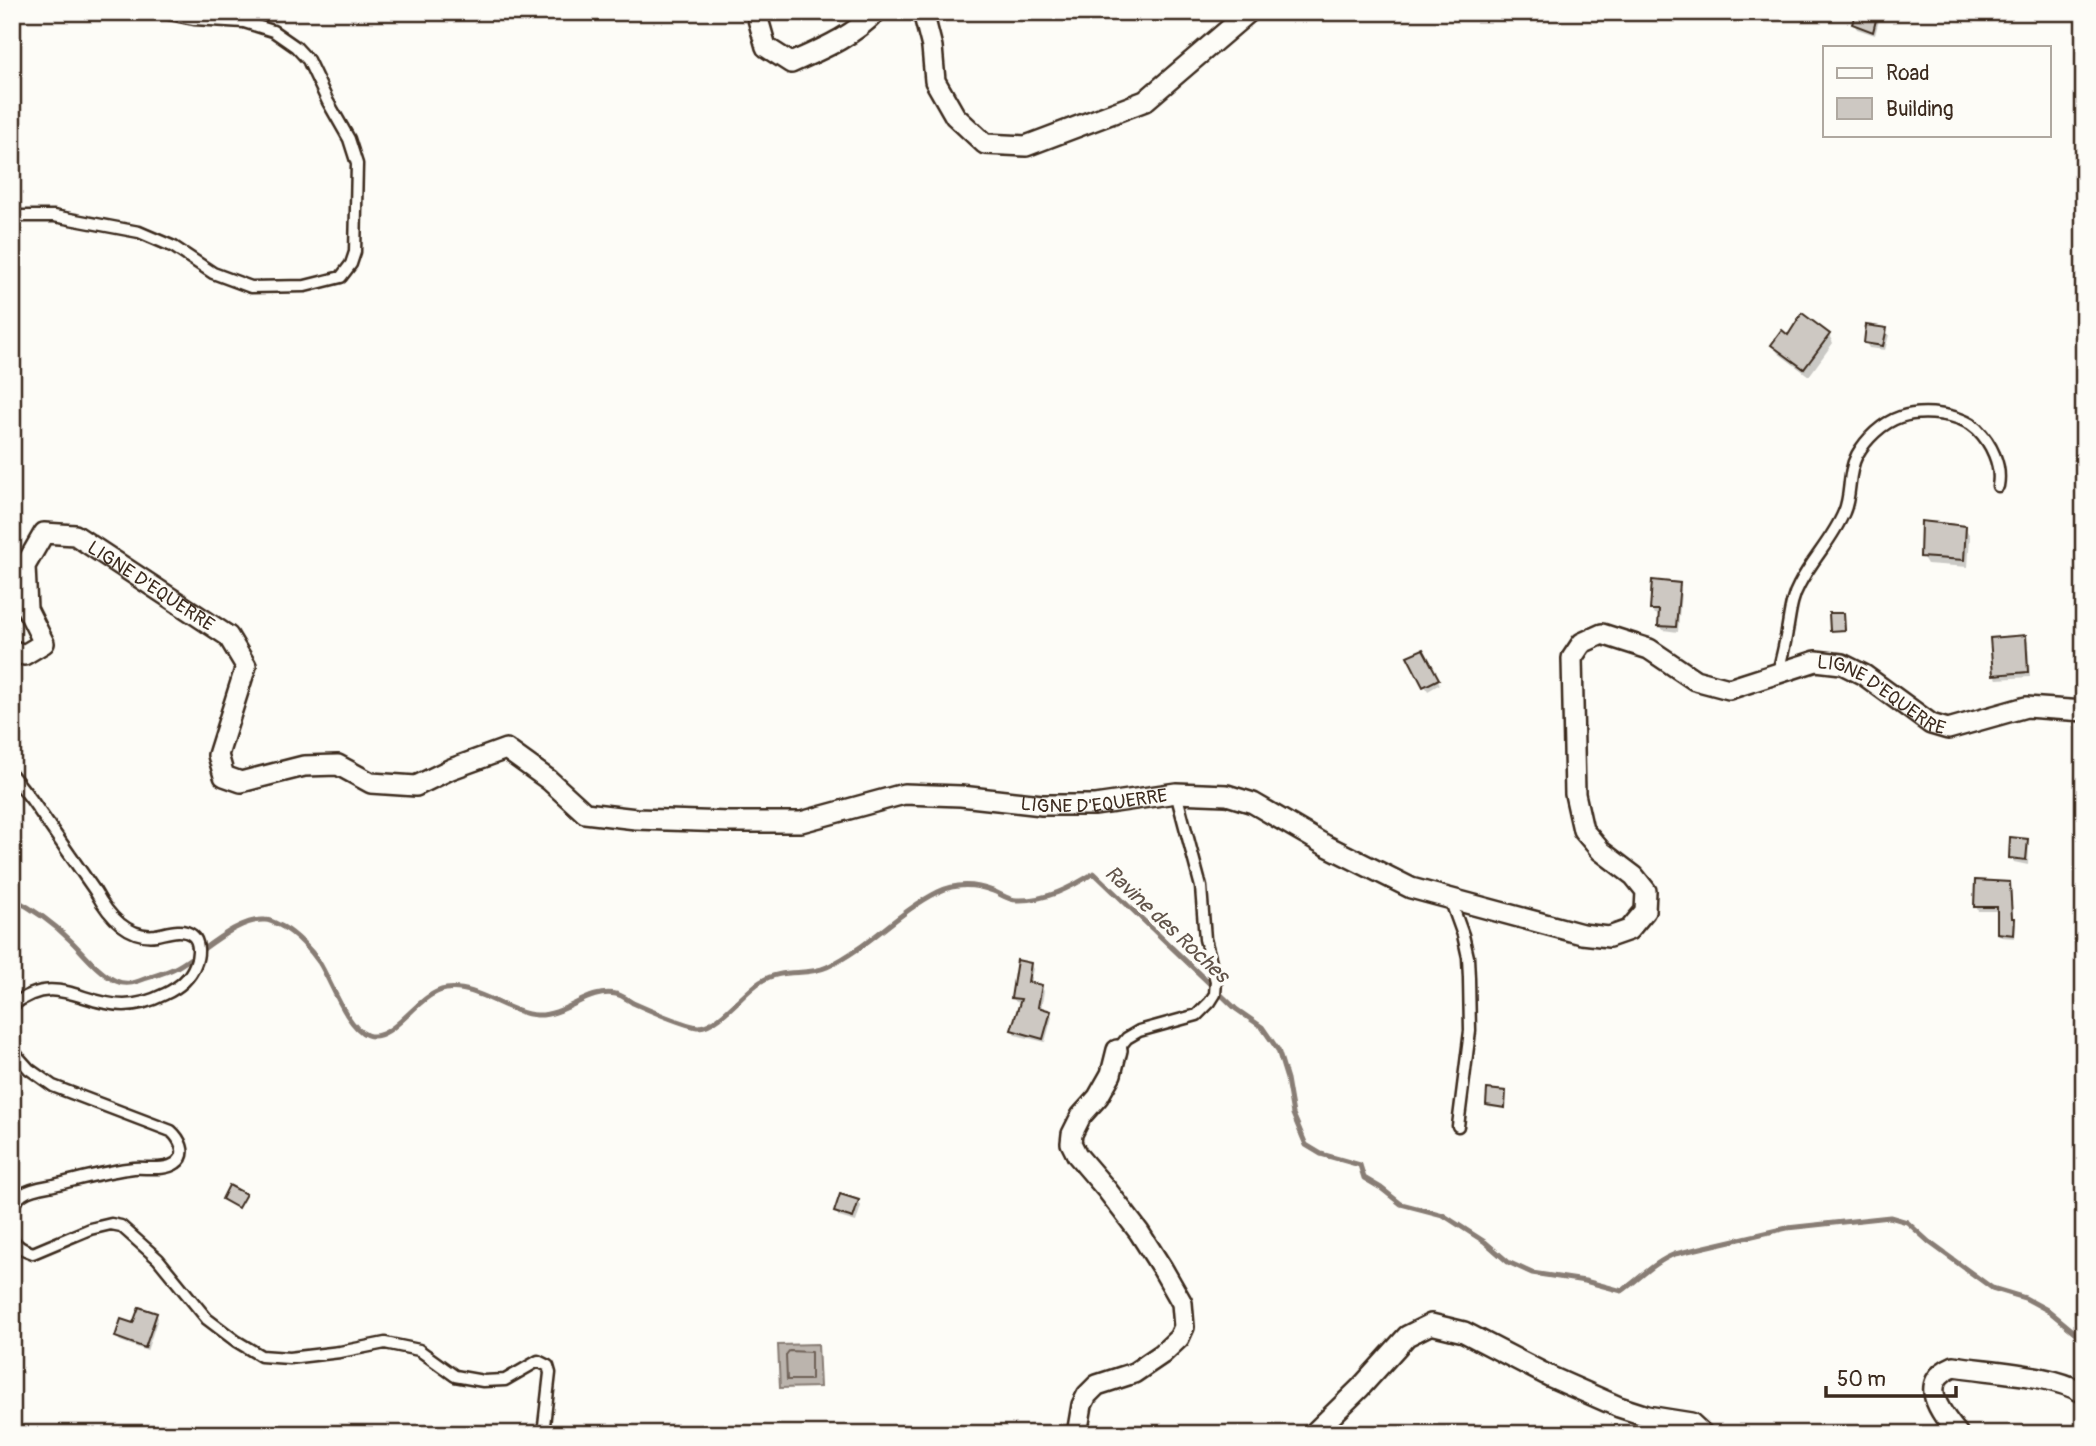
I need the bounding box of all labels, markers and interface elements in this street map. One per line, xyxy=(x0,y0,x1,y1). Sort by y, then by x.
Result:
legend xyxy=(1823,46,2050,136)
text: Road xyxy=(1886,60,1930,87)
text: Building xyxy=(1886,96,1953,123)
street label: LIGNE D'EQUERRE xyxy=(83,536,219,637)
street label: LIGNE D'EQUERRE xyxy=(1816,650,1948,741)
street label: LIGNE D'EQUERRE xyxy=(1019,783,1169,818)
water label: Ravine des Roches xyxy=(1099,860,1236,991)
scale bar xyxy=(1826,1355,1956,1399)
text: 50 m xyxy=(1837,1366,1886,1393)

